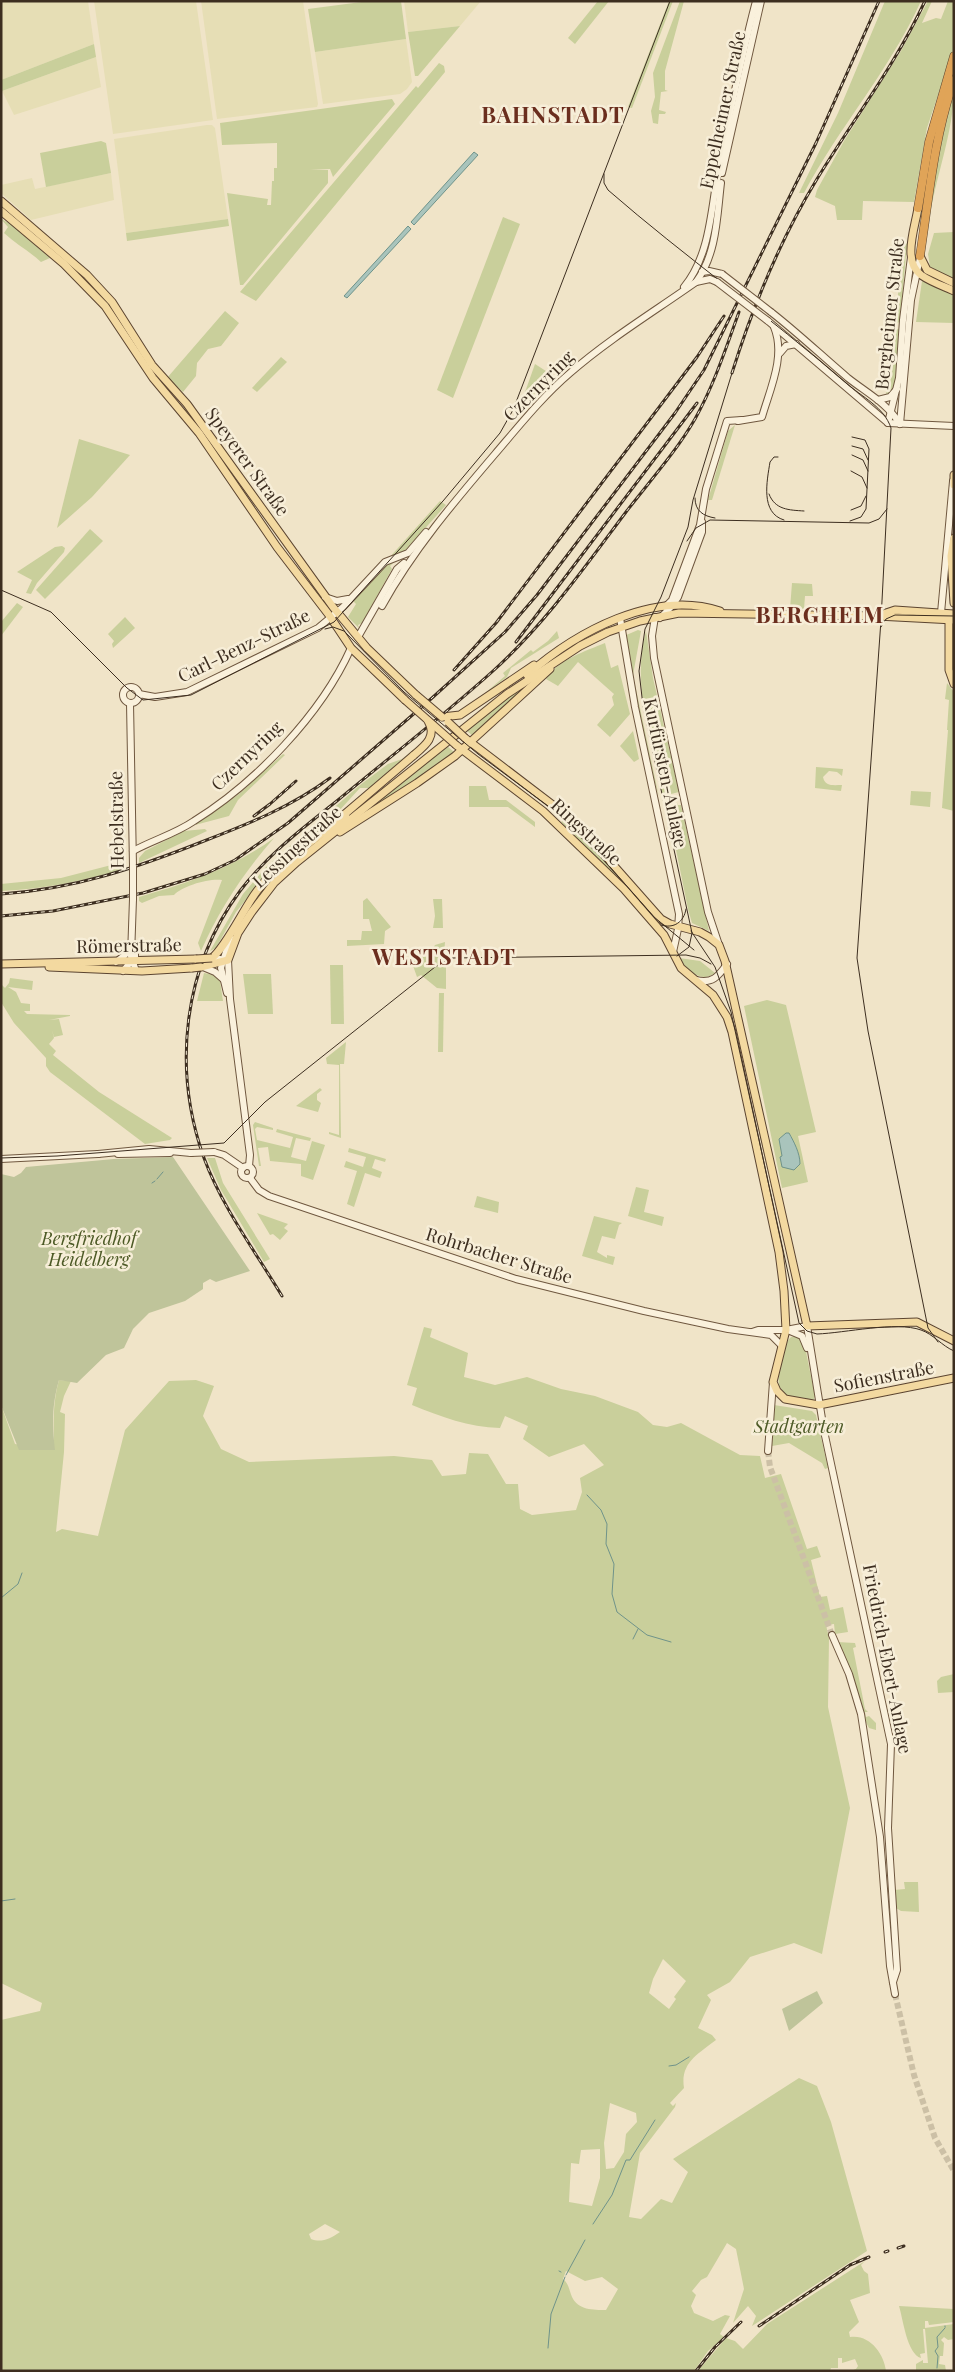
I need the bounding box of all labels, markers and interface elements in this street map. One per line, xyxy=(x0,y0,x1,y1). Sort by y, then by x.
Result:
street label: Eppelheimer Straße xyxy=(694,29,750,191)
district label: BAHNSTADT xyxy=(481,99,625,129)
street label: Bergheimer Straße xyxy=(869,237,909,391)
street label: Czernyring xyxy=(498,344,579,426)
street label: Speyerer Straße xyxy=(200,402,295,521)
district label: BERGHEIM xyxy=(756,599,884,629)
street label: Carl-Benz-Straße xyxy=(173,603,314,687)
street label: Kurfürsten-Anlage xyxy=(638,696,694,850)
street label: Czernyring xyxy=(205,715,288,796)
street label: Hebelstraße xyxy=(103,771,129,869)
street label: Ringstraße xyxy=(546,793,627,870)
street label: Lessingstraße xyxy=(247,800,346,893)
street label: Römerstraße xyxy=(76,932,182,958)
district label: WESTSTADT xyxy=(371,941,516,971)
street label: Rohrbacher Straße xyxy=(423,1221,575,1289)
park label: Bergfriedhof Heidelberg xyxy=(40,1226,140,1271)
street label: Sofienstraße xyxy=(832,1355,936,1397)
park label: Stadtgarten xyxy=(753,1414,844,1438)
street label: Friedrich-Ebert-Anlage xyxy=(858,1562,918,1756)

